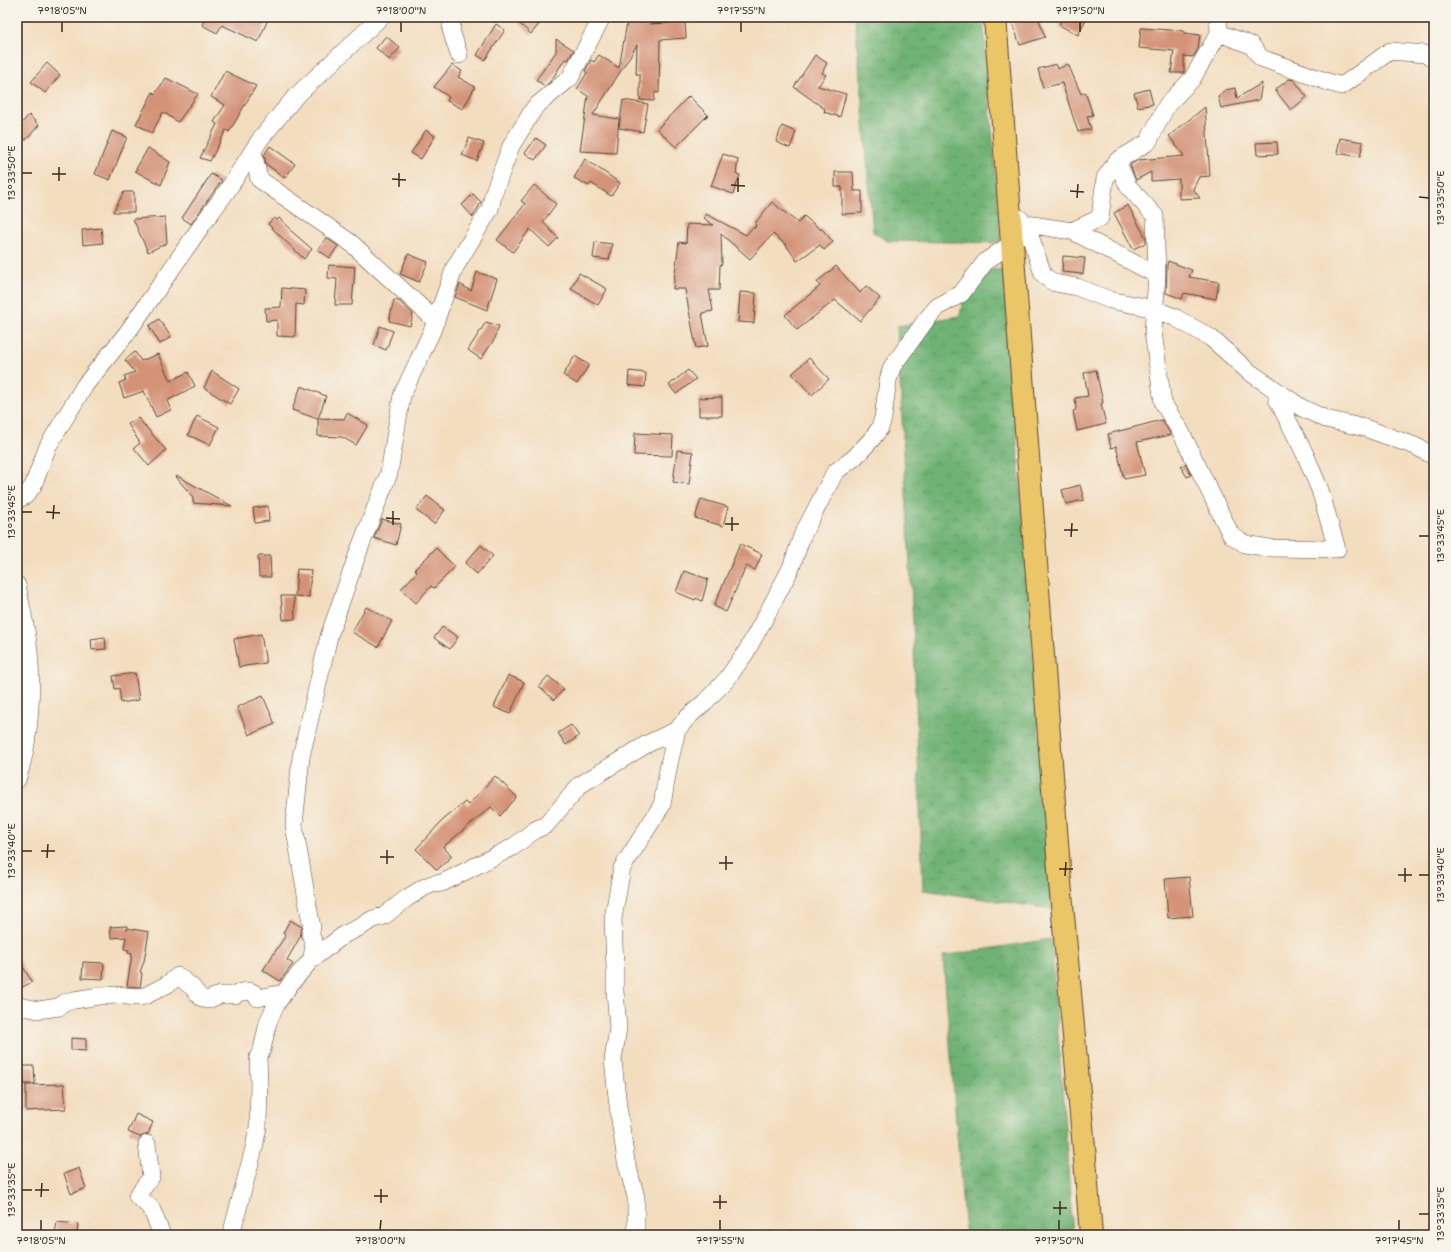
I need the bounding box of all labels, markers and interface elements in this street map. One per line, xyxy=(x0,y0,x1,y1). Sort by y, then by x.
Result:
text: 7°18'05"N xyxy=(37,4,87,17)
text: 7°18'00"N xyxy=(376,4,426,17)
text: 7°17'55"N xyxy=(717,4,765,17)
text: 7°17'50"N xyxy=(1055,4,1105,17)
text: 13°33'50"E xyxy=(5,146,18,200)
text: 13°33'50"E xyxy=(1434,171,1447,225)
text: 13°33'45"E xyxy=(5,485,18,539)
text: 13°33'45"E xyxy=(1434,509,1447,563)
text: 13°33'40"E xyxy=(5,823,18,879)
text: 13°33'40"E xyxy=(1434,847,1447,903)
text: 13°33'35"E xyxy=(5,1163,18,1217)
text: 13°33'35"E xyxy=(1434,1187,1447,1241)
text: 7°18'05"N xyxy=(16,1234,66,1247)
text: 7°18'00"N xyxy=(355,1234,405,1247)
text: 7°17'55"N xyxy=(696,1234,744,1247)
text: 7°17'50"N xyxy=(1034,1234,1084,1247)
text: 7°17'45"N xyxy=(1374,1234,1424,1247)

